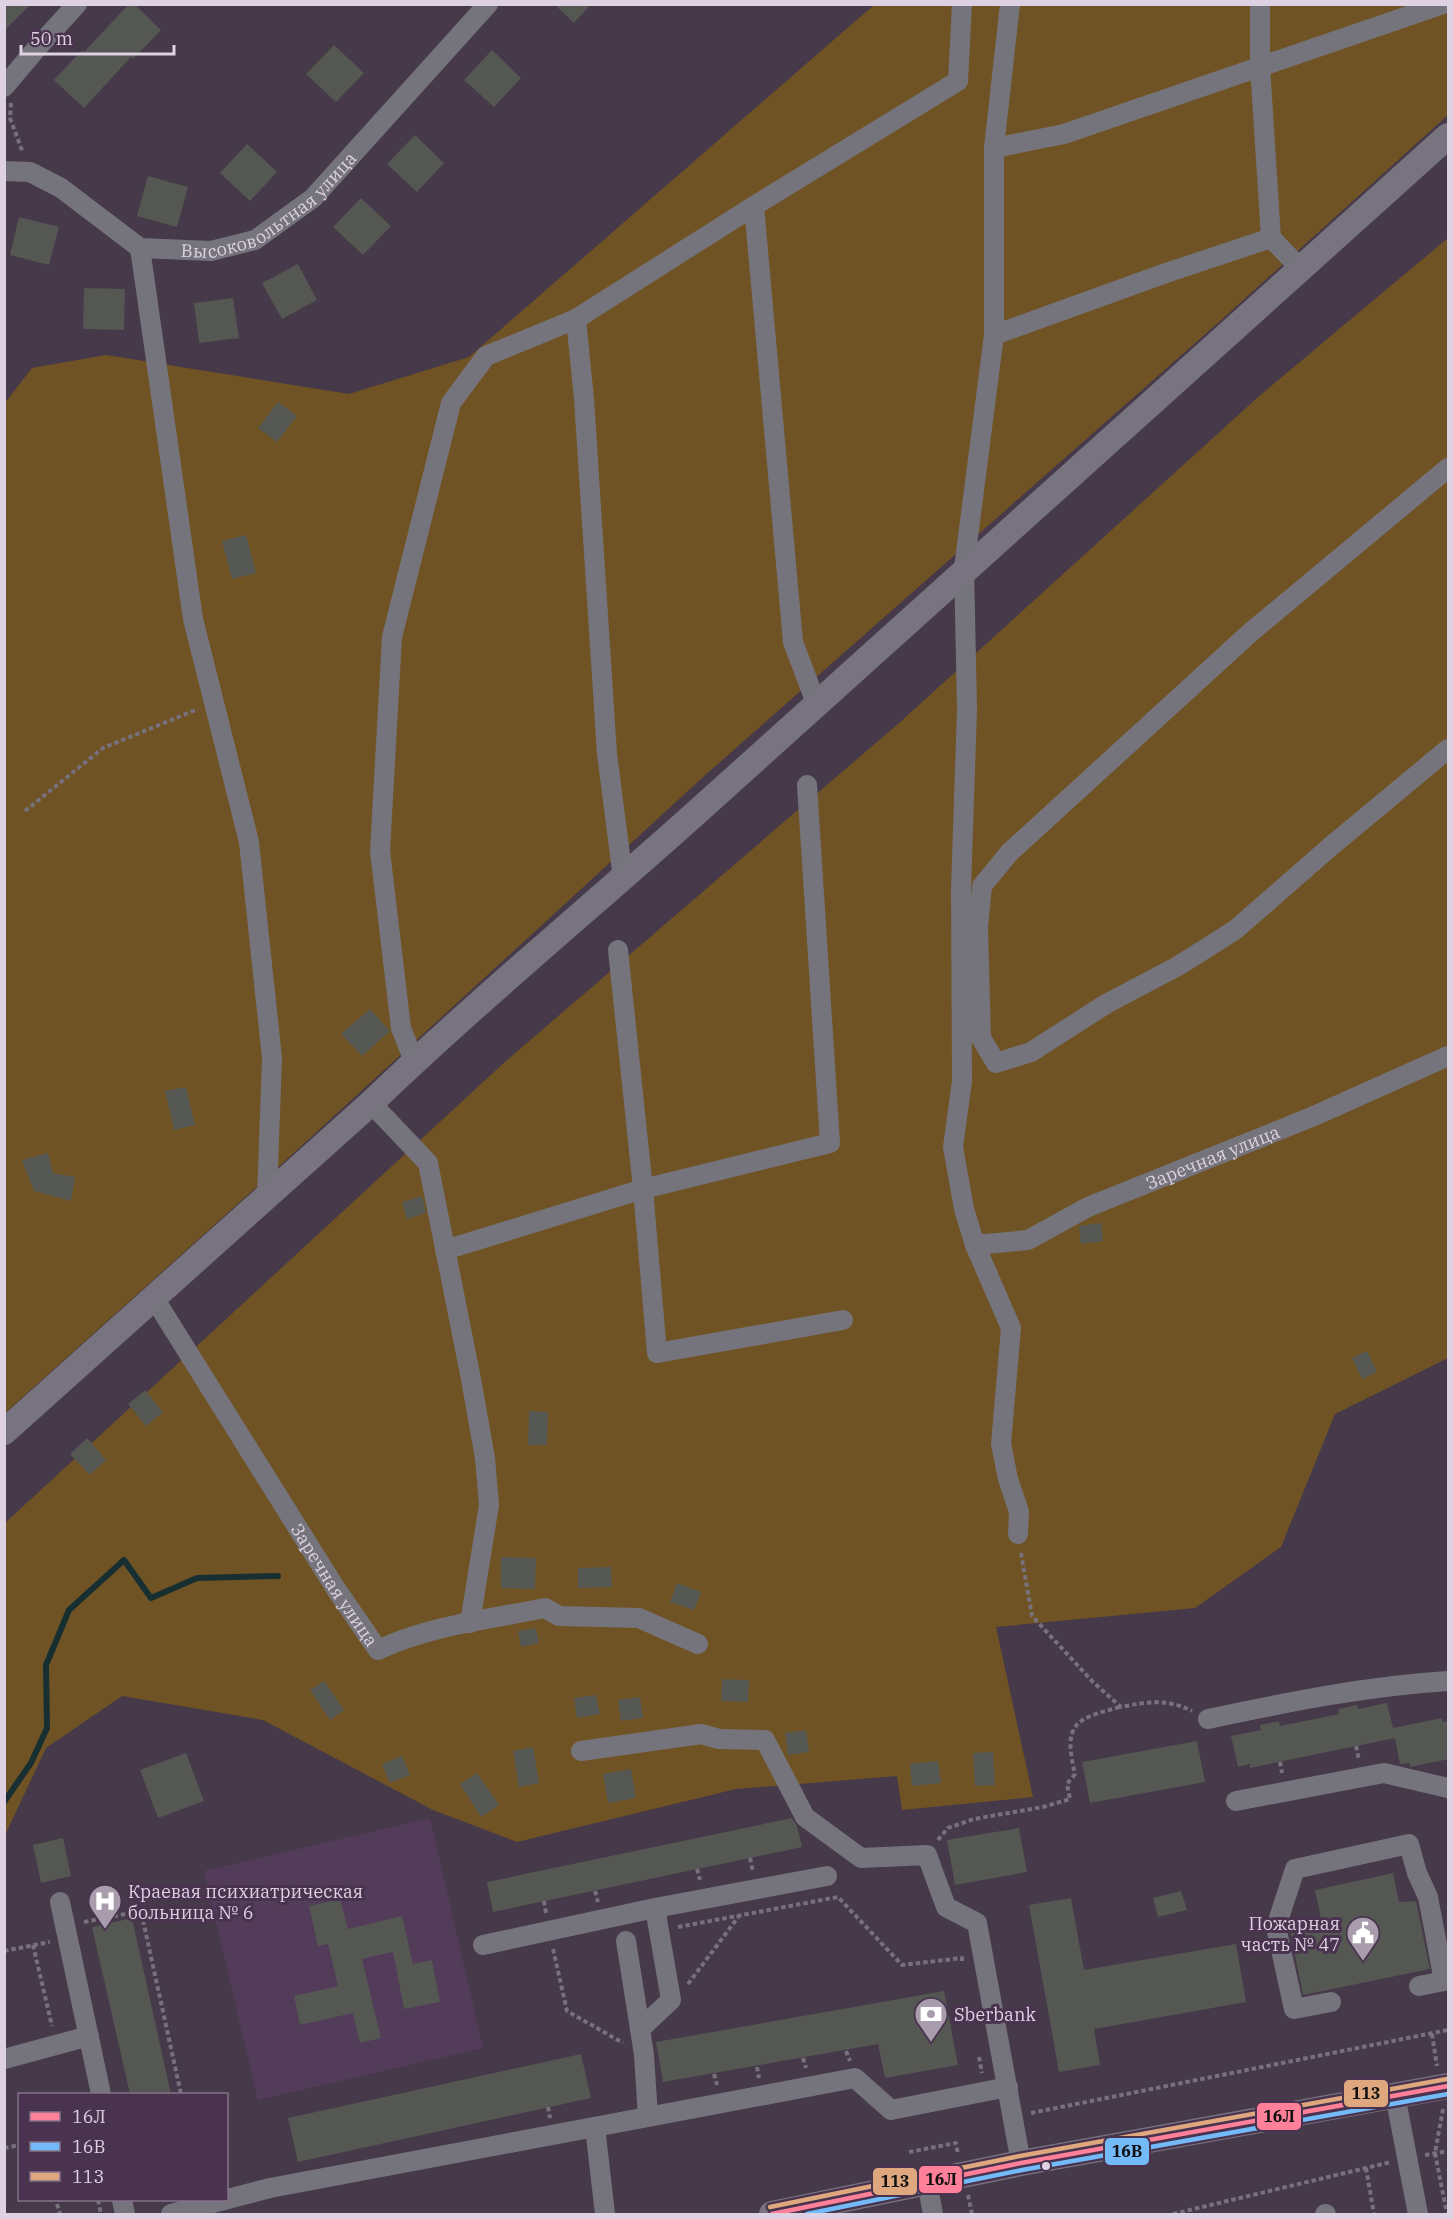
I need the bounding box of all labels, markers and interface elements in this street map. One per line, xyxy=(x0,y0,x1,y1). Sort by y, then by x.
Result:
scale bar xyxy=(21,18,174,56)
text: 50 m xyxy=(30,27,73,50)
street label: Высоковольтная улица xyxy=(180,147,361,263)
street label: Заречная улица xyxy=(1142,1120,1283,1194)
street label: Заречная улица xyxy=(286,1519,384,1651)
place label: Краевая психиатрическая больница № 6 xyxy=(128,1880,363,1924)
hospital icon: Краевая психиатрическая больница № 6 xyxy=(87,1883,123,1930)
place label: Пожарная часть № 47 xyxy=(1240,1912,1340,1956)
public building icon: Пожарная часть № 47 xyxy=(1345,1915,1381,1962)
bank icon: Sberbank xyxy=(913,1996,949,2043)
place label: Sberbank xyxy=(954,2003,1036,2026)
line badge: 113 xyxy=(1343,2079,1389,2108)
text: 113 xyxy=(1352,2083,1380,2103)
legend xyxy=(18,2093,228,2201)
line badge: 16Л xyxy=(1256,2102,1302,2131)
text: 16Л xyxy=(72,2105,106,2128)
text: 16Л xyxy=(1263,2106,1295,2126)
text: 16В xyxy=(72,2135,106,2158)
line badge: 16В xyxy=(1104,2137,1150,2166)
text: 16В xyxy=(1112,2141,1142,2161)
unlabelled marker xyxy=(1040,2160,1052,2172)
text: 113 xyxy=(72,2165,104,2188)
line badge: 16Л xyxy=(918,2165,963,2194)
line badge: 113 xyxy=(872,2167,918,2196)
text: 16Л xyxy=(925,2169,957,2189)
text: 113 xyxy=(881,2171,909,2191)

